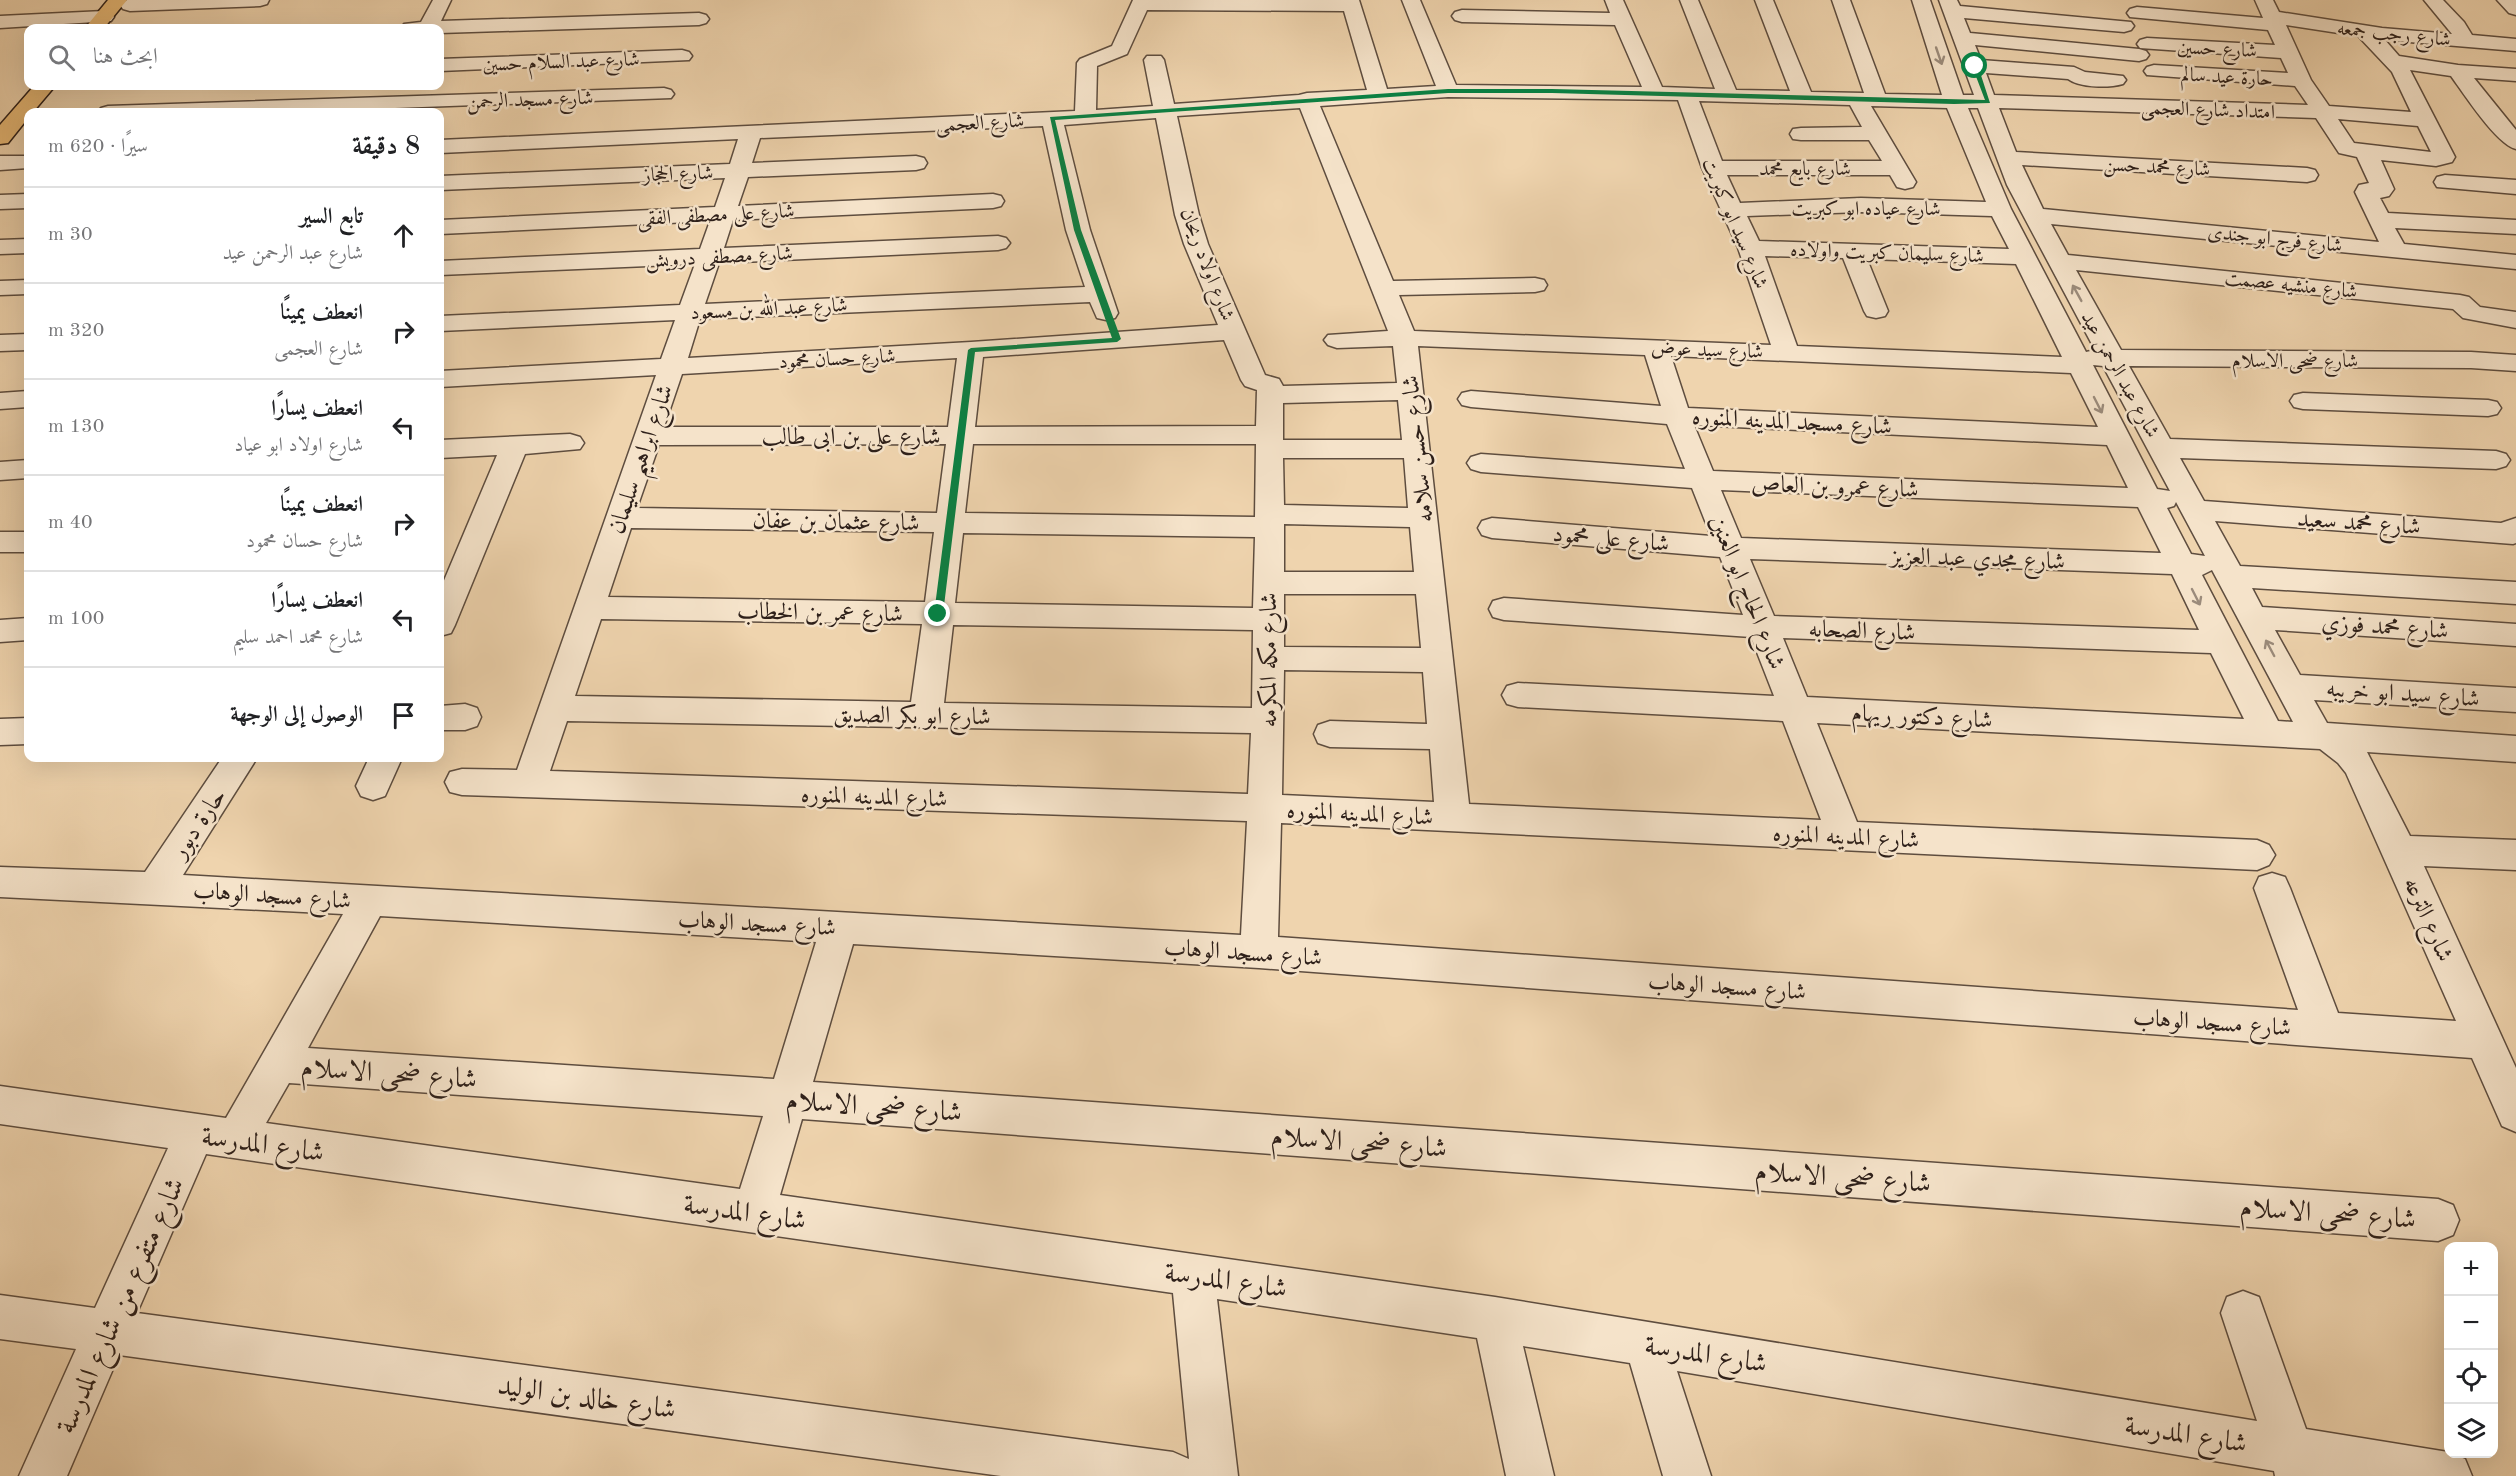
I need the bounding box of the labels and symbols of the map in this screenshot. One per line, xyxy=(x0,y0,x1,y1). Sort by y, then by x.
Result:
street label: شارع رجب جمعه xyxy=(2335,19,2452,57)
street label: شارع حسين xyxy=(2176,38,2257,68)
one-way arrow xyxy=(1934,46,1945,65)
street label: شارع عبد السلام حسين xyxy=(482,50,640,82)
route start xyxy=(1961,52,1987,78)
street label: حارة عيد سالم xyxy=(2180,65,2273,96)
street label: شارع مسجد الرحمن xyxy=(466,88,594,119)
street label: امتداد شارع العجمى xyxy=(2140,99,2275,129)
street label: شارع العجمى xyxy=(935,112,1025,142)
street label: شارع سيد ابو كبريت xyxy=(1692,155,1772,294)
street label: شارع محمد حسن xyxy=(2103,155,2211,187)
street label: شارع بايع محمد xyxy=(1759,160,1851,186)
street label: شارع الحجاز xyxy=(640,164,714,192)
street label: شارع عياده ابو كبريت xyxy=(1791,199,1941,226)
street label: شارع على مصطفى الفقى xyxy=(637,202,795,236)
street label: شارع اولاد ريحان xyxy=(1170,206,1237,326)
street label: شارع فرج ابو جندى xyxy=(2206,223,2343,263)
street label: شارع سليمان كبريت واولاده xyxy=(1790,240,1984,273)
street label: شارع مصطفى درويش xyxy=(645,244,794,278)
street label: شارع منشيه عصمت xyxy=(2223,269,2358,309)
one-way arrow xyxy=(2071,284,2082,302)
street label: شارع عبد الله بن مسعود xyxy=(690,289,849,330)
street label: شارع عبد الرحمن عيد xyxy=(2071,308,2163,444)
street label: شارع سيد عوض xyxy=(1650,339,1763,369)
street label: شارع حسان محمود xyxy=(778,347,896,379)
street label: شارع ضحى الاسلام xyxy=(2232,352,2358,378)
street label: شارع حسن سلامه xyxy=(1399,373,1445,524)
street label: شارع ابراهيم سليمان xyxy=(605,382,688,540)
one-way arrow xyxy=(2093,395,2104,413)
street label: شارع مسجد المدينه المنوره xyxy=(1691,406,1893,446)
street label: شارع على بن ابى طالب xyxy=(761,426,941,456)
street label: شارع عمرو بن العاص xyxy=(1751,473,1919,509)
street label: شارع محمد سعيد xyxy=(2296,508,2421,546)
street label: شارع عثمان بن عفان xyxy=(752,510,920,542)
street label: شارع الحاج ابو العنين xyxy=(1698,512,1788,676)
street label: شارع على محمود xyxy=(1551,523,1670,563)
street label: شارع مجدي عبد العزيز xyxy=(1887,545,2066,581)
one-way arrow xyxy=(2191,588,2203,606)
street label: شارع مكه المكرمه xyxy=(1256,593,1288,727)
route end xyxy=(924,600,950,626)
street label: شارع عمر بن الخطاب xyxy=(737,601,903,633)
street label: شارع محمد فوزي xyxy=(2320,612,2449,650)
street label: شارع الصحابه xyxy=(1808,618,1916,652)
one-way arrow xyxy=(2264,640,2275,658)
street label: شارع سيد ابو خريبه xyxy=(2325,678,2480,718)
street label: شارع دكتور ريهام xyxy=(1850,701,1993,741)
street label: شارع ابو بكر الصديق xyxy=(833,702,991,736)
street label: شارع المدينه المنوره xyxy=(800,783,948,819)
street label: حارة دبور xyxy=(167,785,232,866)
street label: شارع المدينه المنوره xyxy=(1286,799,1434,837)
street label: شارع المدينه المنوره xyxy=(1772,822,1920,860)
street label: شارع الترعه xyxy=(2393,874,2456,968)
street label: شارع مسجد الوهاب xyxy=(192,879,352,920)
street label: شارع مسجد الوهاب xyxy=(677,909,837,947)
street label: شارع مسجد الوهاب xyxy=(1163,936,1323,977)
street label: شارع مسجد الوهاب xyxy=(1647,970,1807,1011)
street label: شارع مسجد الوهاب xyxy=(2132,1006,2292,1047)
street label: شارع ضحى الاسلام xyxy=(299,1054,478,1103)
street label: شارع ضحى الاسلام xyxy=(784,1087,963,1136)
street label: شارع ضحى الاسلام xyxy=(1269,1123,1448,1172)
street label: شارع المدرسة xyxy=(199,1124,326,1175)
street label: شارع ضحى الاسلام xyxy=(1753,1158,1932,1207)
street label: شارع متفرع من شارع المدرسة xyxy=(53,1174,197,1441)
street label: شارع المدرسة xyxy=(681,1192,808,1243)
street label: شارع ضحى الاسلام xyxy=(2238,1194,2417,1243)
street label: شارع المدرسة xyxy=(1162,1260,1289,1311)
street label: شارع المدرسة xyxy=(1641,1332,1769,1386)
street label: شارع خالد بن الوليد xyxy=(495,1373,677,1432)
street label: شارع المدرسة xyxy=(2121,1412,2249,1466)

